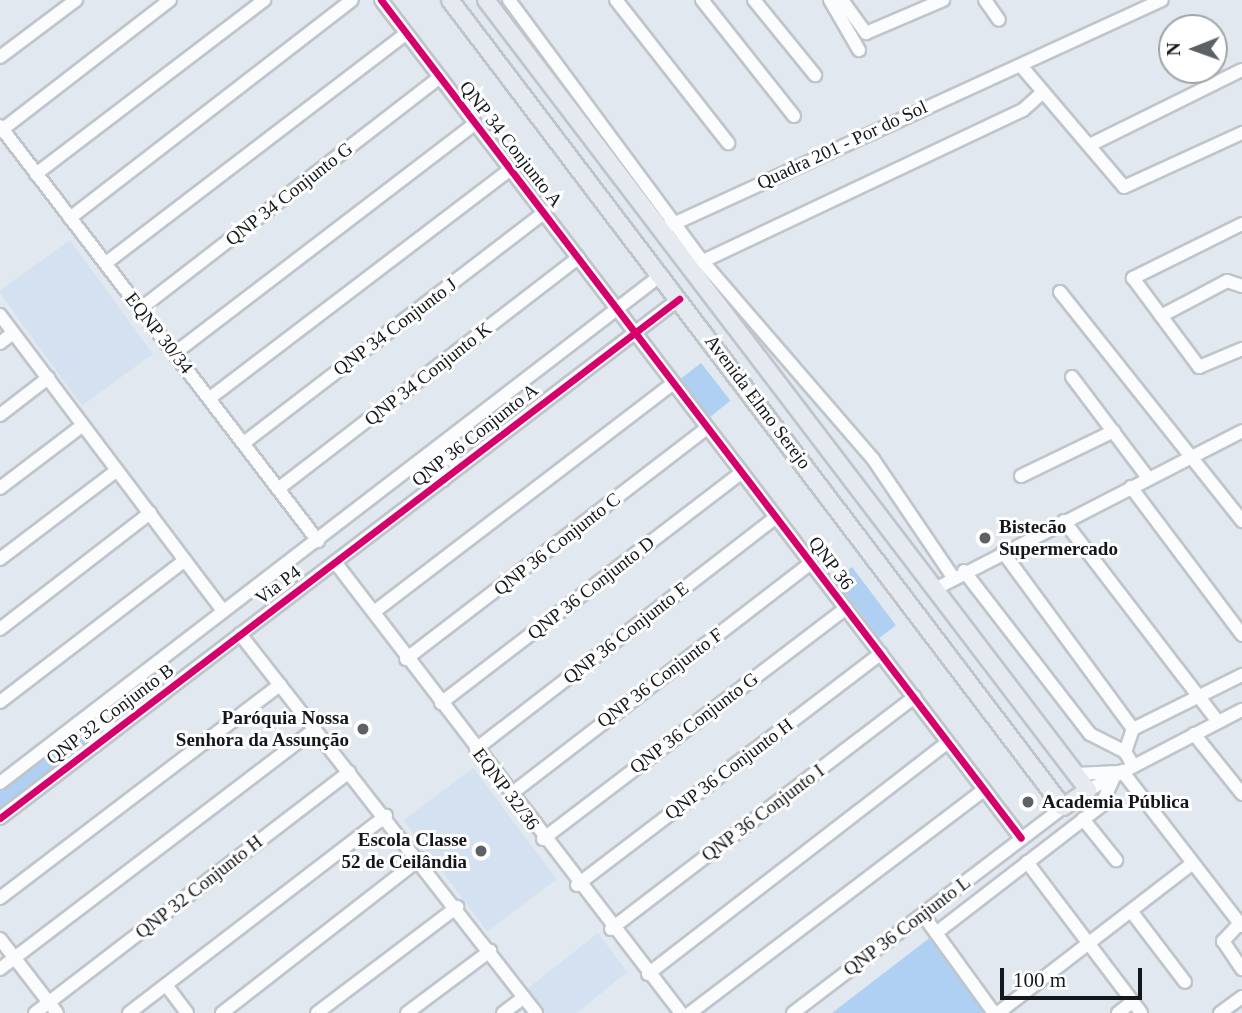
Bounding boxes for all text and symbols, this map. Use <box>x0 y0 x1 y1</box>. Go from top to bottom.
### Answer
north arrow <box>1158 14 1228 84</box>
text: N <box>1163 42 1184 56</box>
street label: QNP 34 Conjunto A <box>454 76 568 212</box>
street label: Quadra 201 - Por do Sol <box>753 96 931 194</box>
street label: QNP 34 Conjunto G <box>221 137 357 251</box>
street label: QNP 34 Conjunto J <box>328 273 462 381</box>
street label: EQNP 30/34 <box>120 288 198 378</box>
street label: QNP 34 Conjunto K <box>360 317 496 431</box>
street label: Avenida Elmo Serejo <box>700 330 816 474</box>
street label: QNP 36 Conjunto A <box>407 378 543 492</box>
street label: QNP 36 Conjunto C <box>489 487 625 601</box>
place label: Bistecão Supermercado <box>999 516 1118 560</box>
marker: Bistecão Supermercado <box>977 530 993 546</box>
street label: QNP 36 Conjunto D <box>523 531 659 645</box>
street label: QNP 36 <box>803 531 859 595</box>
street label: Via P4 <box>251 561 305 609</box>
street label: QNP 36 Conjunto E <box>558 577 694 689</box>
street label: QNP 36 Conjunto F <box>592 623 728 733</box>
street label: QNP 32 Conjunto B <box>41 658 179 770</box>
street label: QNP 36 Conjunto G <box>625 667 763 779</box>
place label: Paróquia Nossa Senhora da Assunção <box>175 707 349 751</box>
street label: QNP 36 Conjunto H <box>660 713 798 825</box>
marker: Paróquia Nossa Senhora da Assunção <box>355 721 371 737</box>
street label: EQNP 32/36 <box>468 743 544 835</box>
street label: QNP 36 Conjunto I <box>697 759 829 867</box>
place label: Academia Pública <box>1042 791 1189 813</box>
marker: Academia Pública <box>1020 794 1036 810</box>
place label: Escola Classe 52 de Ceilândia <box>341 829 467 873</box>
street label: QNP 32 Conjunto H <box>131 830 267 944</box>
marker: Escola Classe 52 de Ceilândia <box>473 843 489 859</box>
street label: QNP 36 Conjunto L <box>839 871 975 981</box>
scale bar <box>1004 954 1146 998</box>
text: 100 m <box>1013 968 1066 992</box>

